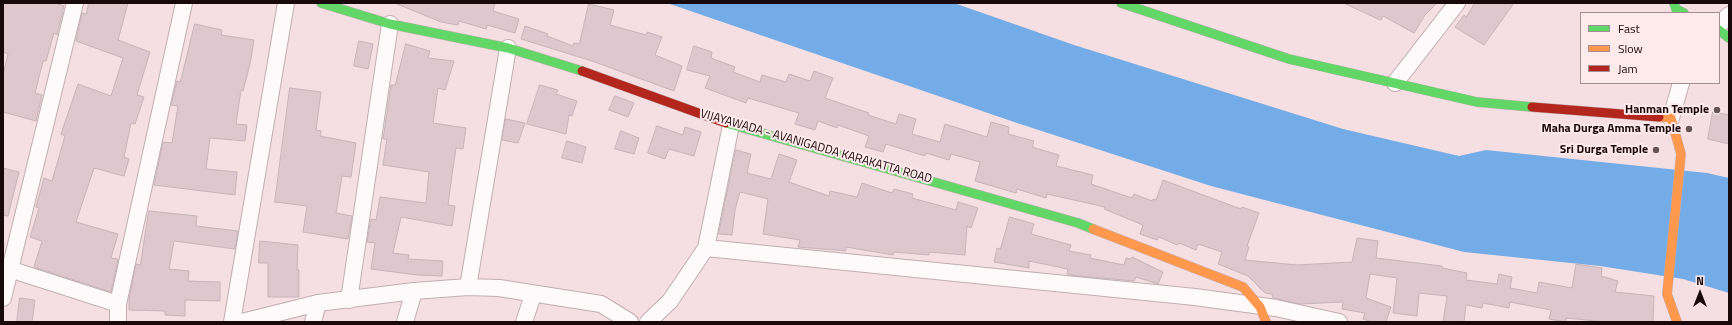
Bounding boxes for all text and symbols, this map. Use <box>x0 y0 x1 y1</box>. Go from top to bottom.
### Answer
legend <box>1580 12 1720 84</box>
text: Fast <box>1618 19 1640 38</box>
text: Slow <box>1618 39 1643 58</box>
text: Jam <box>1618 59 1638 78</box>
place label: Hanman Temple <box>1625 103 1709 117</box>
marker: Hanman Temple <box>1712 105 1722 115</box>
street label: VIJAYAWADA - AVANIGADDA KARAKATTA ROAD <box>698 107 934 187</box>
place label: Maha Durga Amma Temple <box>1542 122 1681 136</box>
marker: Maha Durga Amma Temple <box>1684 124 1694 134</box>
place label: Sri Durga Temple <box>1560 143 1648 157</box>
marker: Sri Durga Temple <box>1651 145 1661 155</box>
north arrow <box>1680 273 1720 313</box>
text: N <box>1696 273 1704 289</box>

